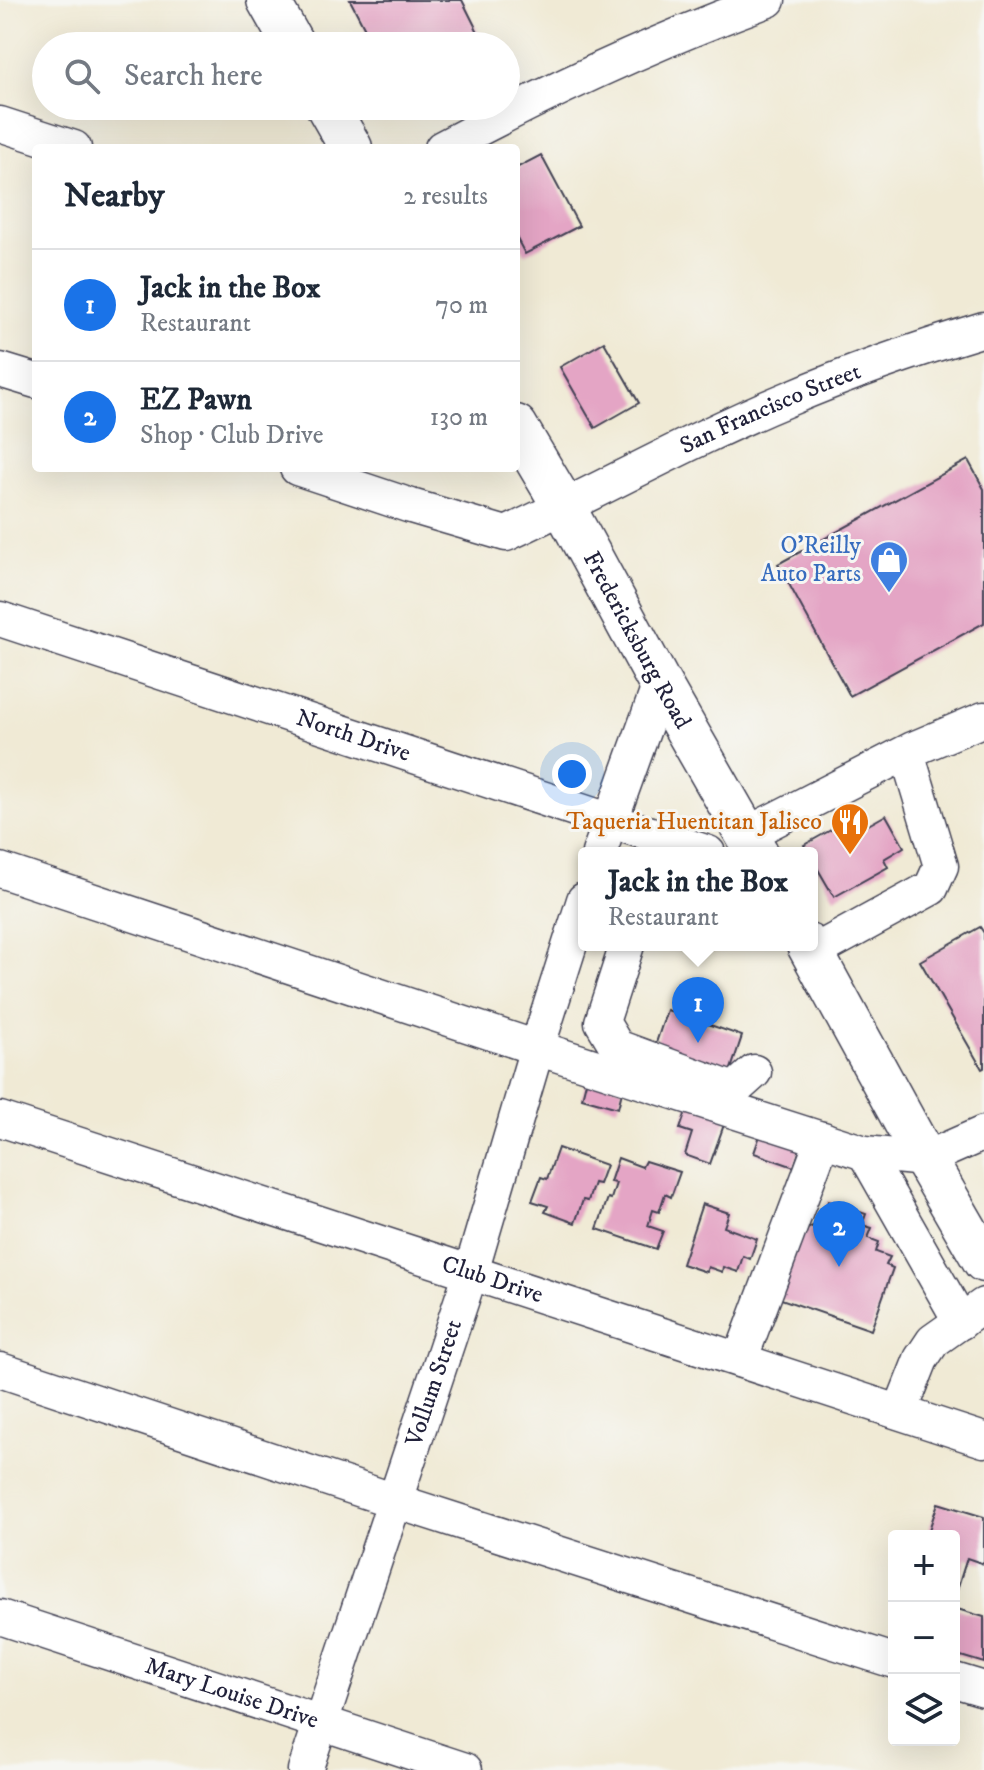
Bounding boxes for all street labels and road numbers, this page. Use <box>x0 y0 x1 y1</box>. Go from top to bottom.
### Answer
street label: San Francisco Street <box>675 356 865 461</box>
street label: Fredericksburg Road <box>576 546 698 734</box>
street label: North Drive <box>292 703 414 769</box>
street label: Club Drive <box>438 1249 547 1310</box>
street label: Vollum Street <box>399 1316 469 1451</box>
street label: Mary Louise Drive <box>141 1651 322 1736</box>

